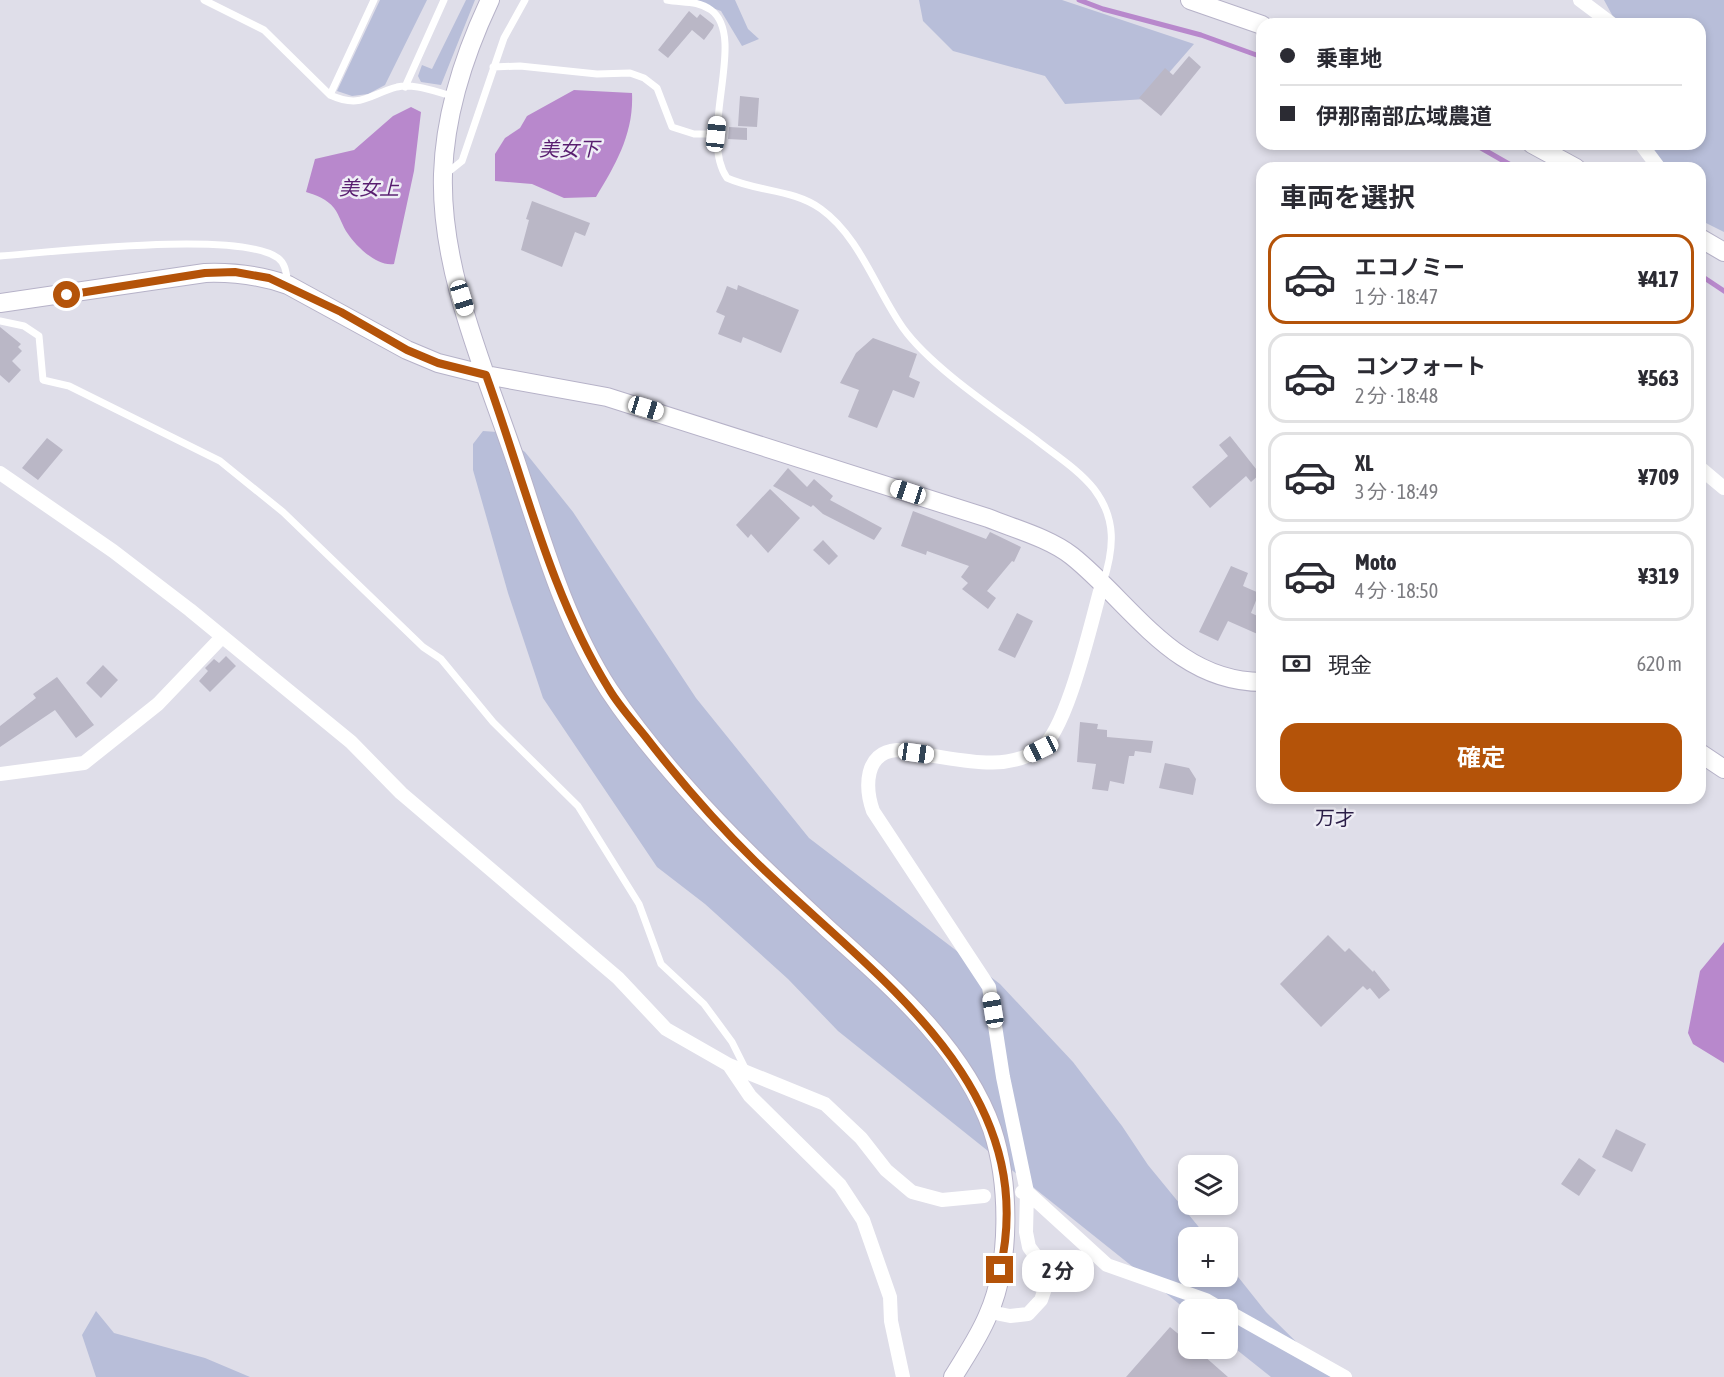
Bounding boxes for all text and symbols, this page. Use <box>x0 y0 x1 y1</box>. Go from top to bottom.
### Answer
text: 乗車地 <box>1316 45 1382 71</box>
text: 伊那南部広域農道 <box>1316 103 1492 129</box>
car <box>705 115 727 153</box>
water label: 美女下 <box>539 137 602 160</box>
water label: 美女上 <box>339 176 400 199</box>
text: 車両を選択 <box>1280 182 1415 213</box>
icon: car <box>1283 252 1337 306</box>
text: エコノミー <box>1355 254 1465 280</box>
text: ¥417 <box>1638 266 1679 292</box>
car <box>448 278 476 318</box>
route start <box>53 281 80 308</box>
text: 1 分 · 18:47 <box>1355 285 1438 308</box>
icon: car <box>1283 351 1337 405</box>
text: コンフォート <box>1355 353 1486 379</box>
text: ¥563 <box>1638 365 1679 391</box>
text: 2 分 · 18:48 <box>1355 384 1438 407</box>
car <box>626 394 666 422</box>
icon: car <box>1283 450 1337 504</box>
text: XL <box>1355 450 1373 476</box>
text: ¥709 <box>1638 464 1679 490</box>
car <box>888 478 928 506</box>
text: 3 分 · 18:49 <box>1355 480 1438 503</box>
icon: car <box>1283 549 1337 603</box>
text: Moto <box>1355 549 1397 575</box>
text: ¥319 <box>1638 563 1679 589</box>
text: 4 分 · 18:50 <box>1355 579 1438 602</box>
icon: cash <box>1280 647 1313 680</box>
text: 現金 <box>1328 652 1372 678</box>
text: 620 m <box>1637 652 1682 675</box>
button: 確定 <box>1280 723 1682 792</box>
car <box>1021 733 1061 765</box>
car <box>897 742 935 764</box>
district label: 万才 <box>1315 806 1355 829</box>
car <box>981 991 1005 1029</box>
map controls <box>1178 1155 1238 1359</box>
button: layers <box>1178 1155 1238 1215</box>
button: + <box>1178 1227 1238 1287</box>
callout: 2 分 <box>1021 1249 1093 1291</box>
route end <box>986 1256 1013 1283</box>
text: 2 分 <box>1042 1259 1074 1282</box>
button: − <box>1178 1299 1238 1359</box>

